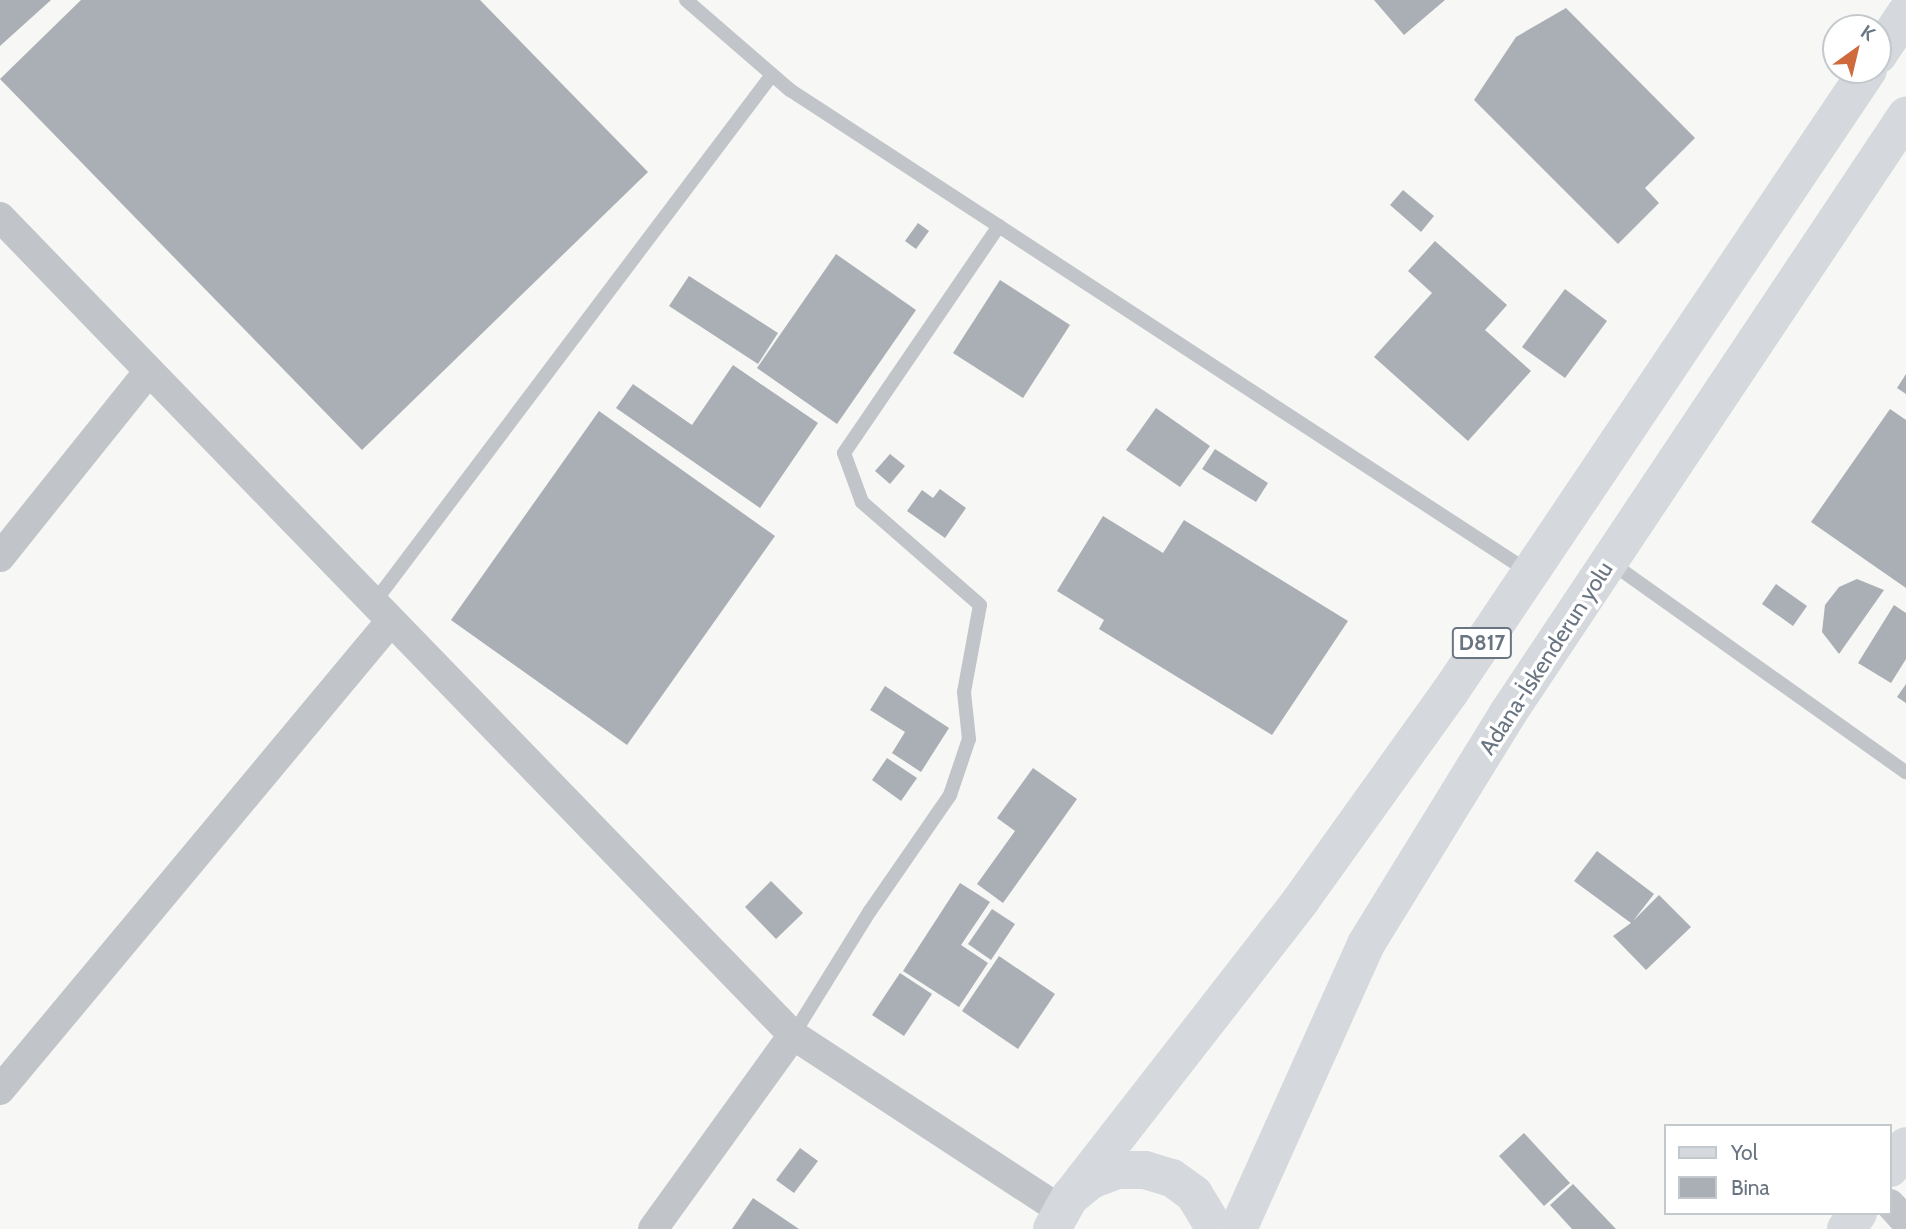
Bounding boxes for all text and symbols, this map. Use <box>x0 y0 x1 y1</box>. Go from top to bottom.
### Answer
north arrow <box>1822 14 1892 84</box>
text: K <box>1857 20 1879 46</box>
street label: Adana-İskenderun yolu <box>1473 556 1619 760</box>
road number: D817 <box>1450 626 1514 660</box>
legend <box>1664 1124 1892 1215</box>
text: Yol <box>1731 1140 1758 1165</box>
text: Bina <box>1731 1175 1770 1200</box>

